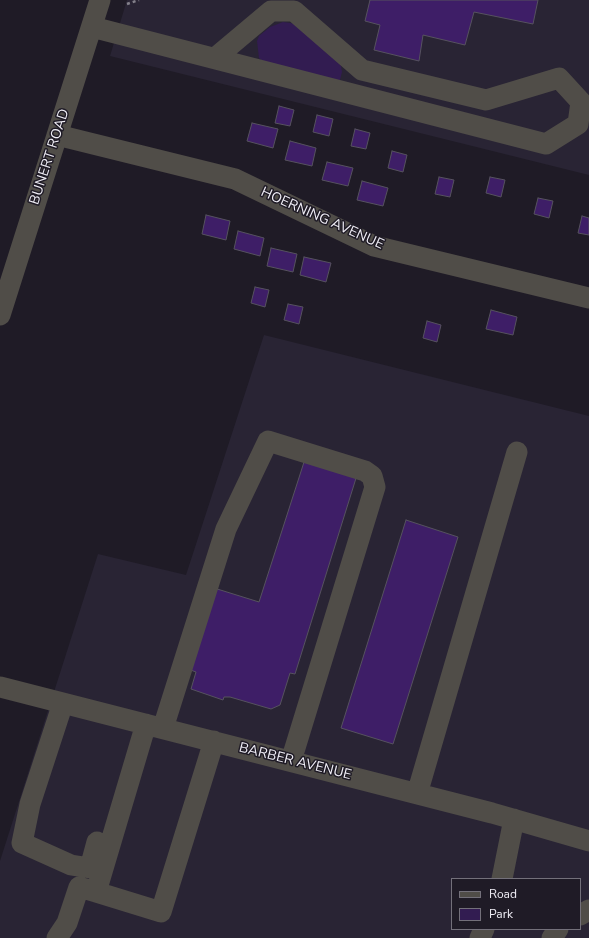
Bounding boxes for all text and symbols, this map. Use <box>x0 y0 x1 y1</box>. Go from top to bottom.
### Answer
street label: BUNERT ROAD <box>27 107 73 207</box>
street label: HOERNING AVENUE <box>258 184 386 254</box>
street label: BARBER AVENUE <box>237 740 353 784</box>
legend <box>451 878 581 930</box>
text: Road <box>489 886 517 902</box>
text: Park <box>489 906 513 922</box>

